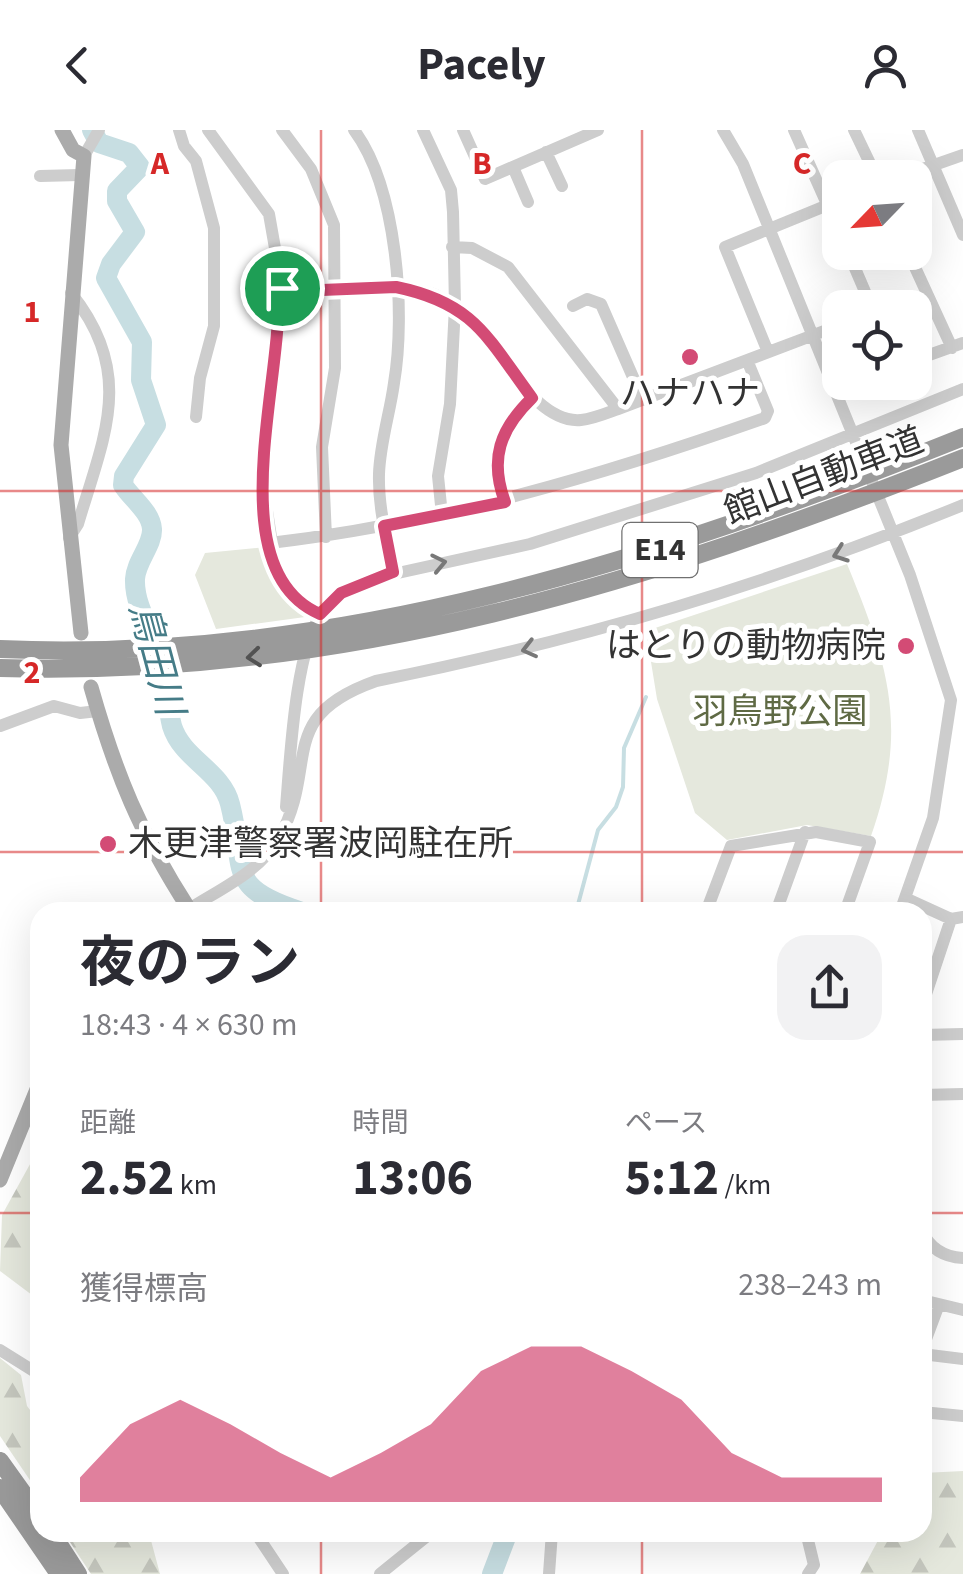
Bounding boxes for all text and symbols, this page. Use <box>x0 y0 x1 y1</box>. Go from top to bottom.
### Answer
text: Pacely <box>417 33 546 97</box>
icon: back <box>50 38 105 93</box>
icon: person <box>858 38 913 93</box>
text: A <box>150 141 170 187</box>
text: B <box>472 141 492 187</box>
text: C <box>793 141 811 187</box>
north arrow <box>822 160 932 270</box>
map controls <box>822 160 932 400</box>
pin <box>240 246 325 331</box>
icon: arrive <box>255 261 310 316</box>
text: 1 <box>24 289 40 335</box>
button: locate <box>822 290 932 400</box>
marker: ハナハナ <box>679 346 701 368</box>
place label: ハナハナ <box>620 369 760 419</box>
street label: 館山自動車道 <box>717 415 931 537</box>
road number: E14 <box>622 523 698 577</box>
one-way arrow <box>832 542 849 563</box>
one-way arrow <box>430 553 447 574</box>
water label: 鳥田川 <box>115 597 198 725</box>
place label: はとりの動物病院 <box>606 621 886 671</box>
marker: はとりの動物病院 <box>895 635 917 657</box>
one-way arrow <box>521 637 538 658</box>
one-way arrow <box>246 645 262 667</box>
text: 2 <box>24 650 40 696</box>
park label: 羽鳥野公園 <box>692 687 868 737</box>
place label: 木更津警察署波岡駐在所 <box>128 819 513 869</box>
marker: 木更津警察署波岡駐在所 <box>97 833 119 855</box>
text: 夜のラン <box>80 925 300 1003</box>
button: share <box>777 935 882 1040</box>
text: 18:43 · 4 × 630 m <box>80 1002 298 1048</box>
text: 距離 <box>80 1103 136 1143</box>
text: 時間 <box>352 1103 408 1143</box>
text: ペース <box>625 1103 707 1143</box>
text: 2.52 <box>80 1143 174 1214</box>
text: 13:06 <box>352 1143 473 1214</box>
text: 5:12 <box>625 1143 719 1214</box>
text: km <box>174 1165 217 1205</box>
text: /km <box>719 1165 771 1205</box>
text: 238–243 m <box>738 1262 882 1308</box>
text: 獲得標高 <box>80 1266 208 1312</box>

